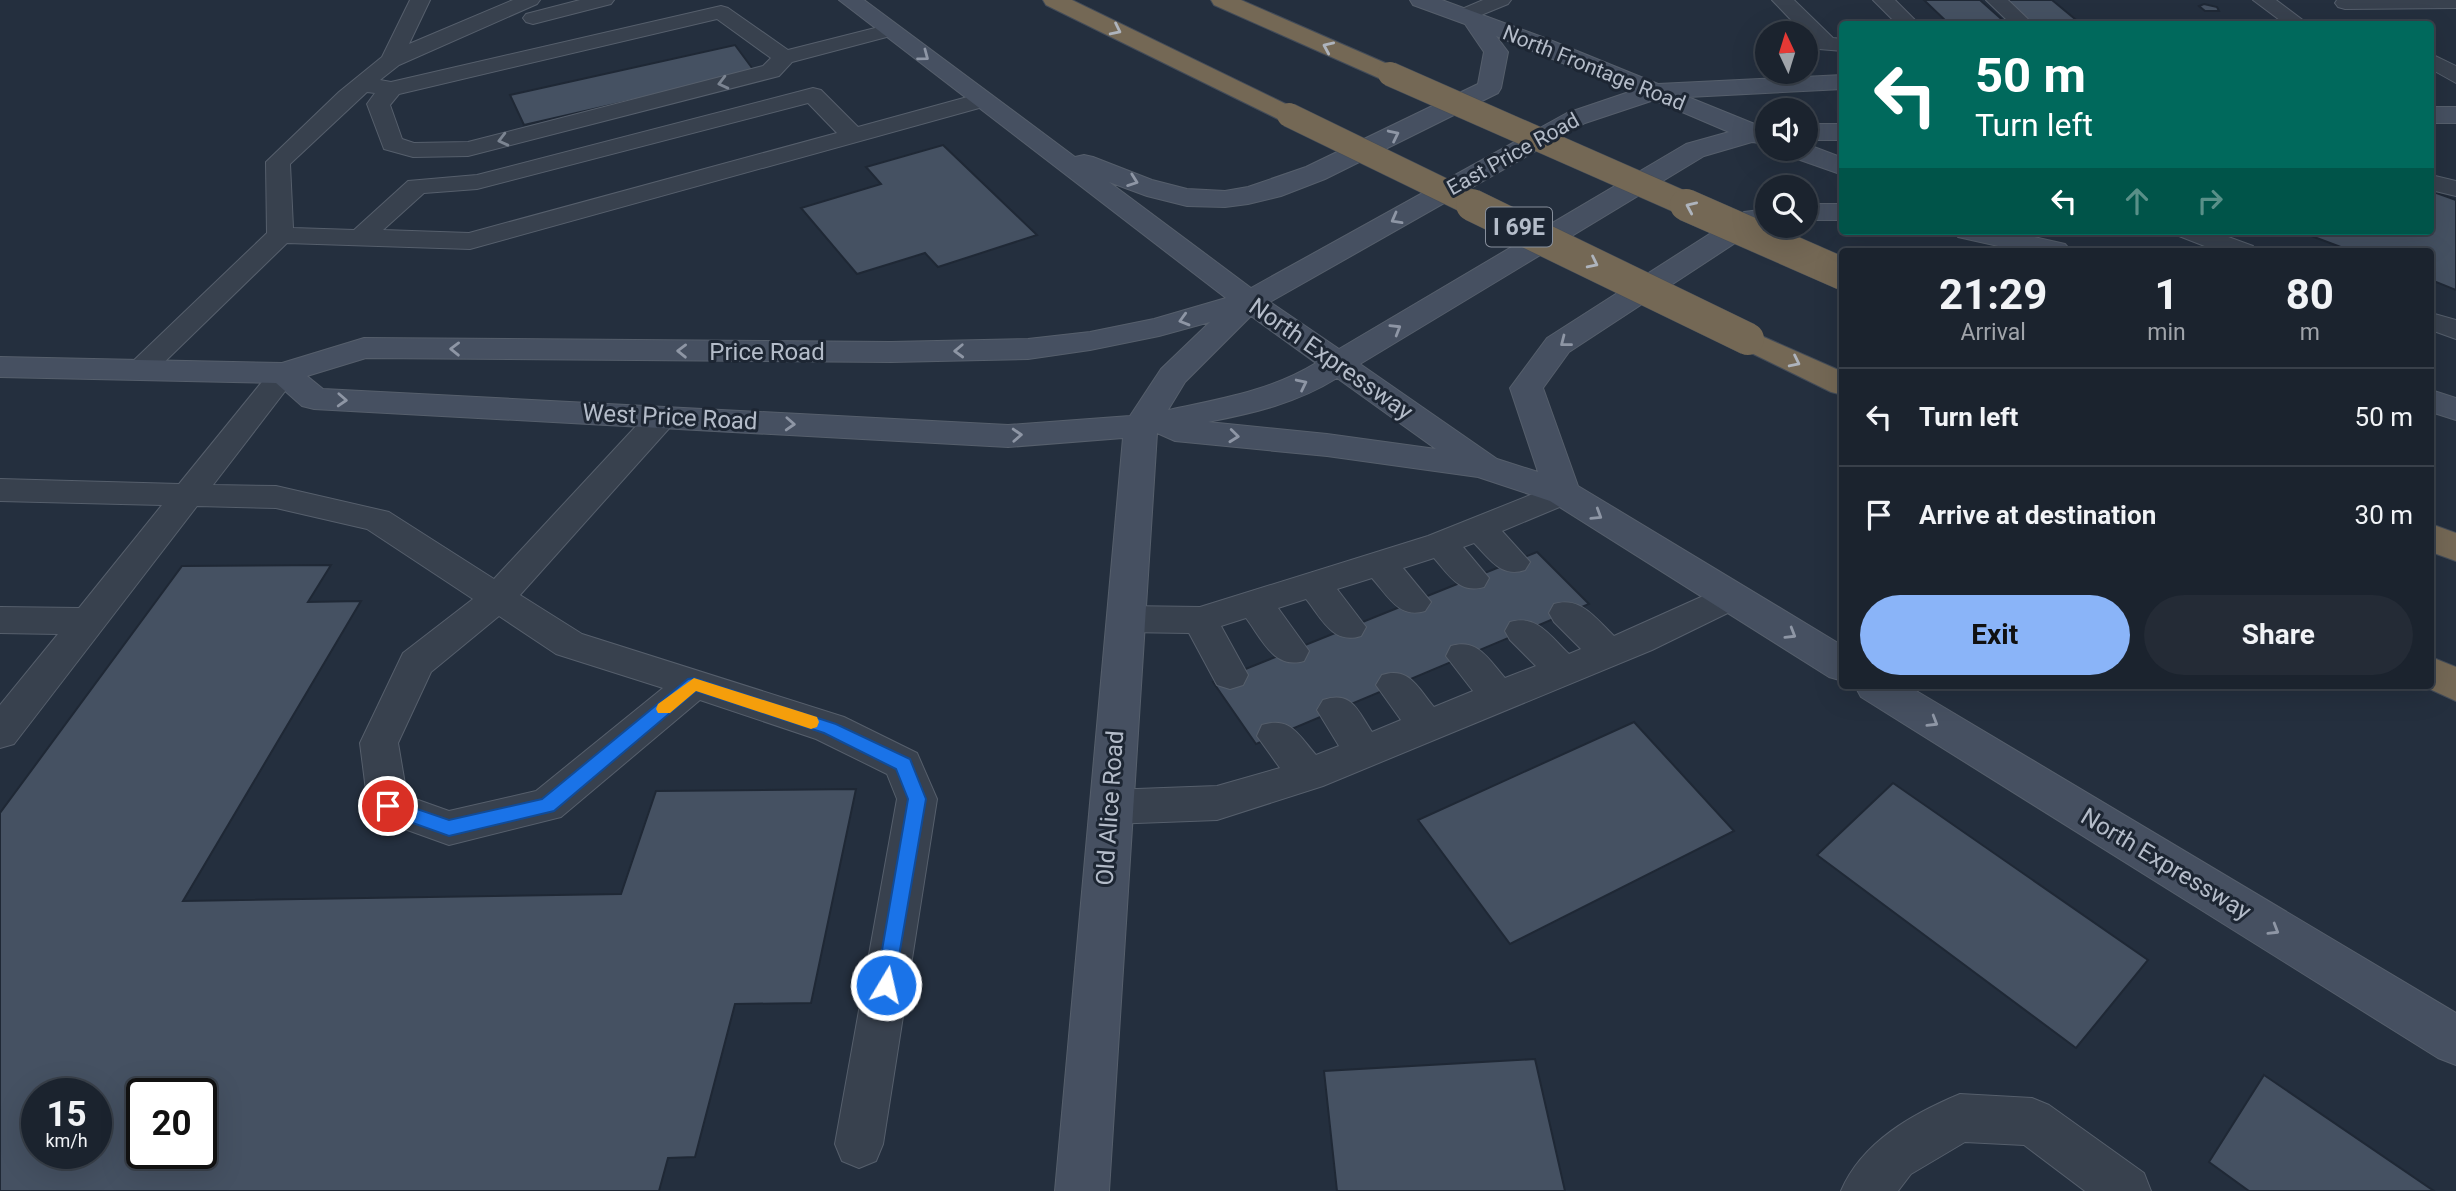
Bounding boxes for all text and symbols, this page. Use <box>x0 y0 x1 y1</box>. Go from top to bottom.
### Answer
street label: North Frontage Road <box>1499 20 1689 116</box>
north arrow <box>1755 21 1818 84</box>
map controls <box>1755 21 1818 238</box>
one-way arrow <box>1109 22 1121 36</box>
one-way arrow <box>1322 41 1335 55</box>
one-way arrow <box>916 47 929 60</box>
text: 50 m <box>1975 47 2086 104</box>
icon: left <box>1860 49 1951 140</box>
one-way arrow <box>717 75 729 89</box>
button: sound <box>1755 98 1818 161</box>
text: Turn left <box>1975 106 2093 144</box>
street label: East Price Road <box>1443 108 1583 200</box>
one-way arrow <box>1387 129 1399 143</box>
one-way arrow <box>497 132 509 146</box>
one-way arrow <box>1127 173 1139 187</box>
button: search <box>1755 175 1818 238</box>
icon: left <box>2045 182 2083 220</box>
icon: ahead <box>2118 182 2156 220</box>
icon: right <box>2191 182 2229 220</box>
one-way arrow <box>1685 201 1698 215</box>
road number: I 69E <box>1486 208 1552 246</box>
one-way arrow <box>1391 211 1403 224</box>
one-way arrow <box>1586 255 1598 269</box>
text: 21:29 <box>1939 270 2047 319</box>
text: 1 <box>2154 270 2179 319</box>
text: 80 <box>2286 270 2334 319</box>
street label: North Expressway <box>1244 292 1419 426</box>
one-way arrow <box>1178 312 1190 327</box>
text: Arrival <box>1961 319 2026 346</box>
text: min <box>2147 319 2186 346</box>
text: m <box>2300 319 2320 346</box>
one-way arrow <box>1389 324 1402 337</box>
one-way arrow <box>1560 333 1572 346</box>
street label: Price Road <box>709 338 825 366</box>
one-way arrow <box>449 341 460 356</box>
one-way arrow <box>677 343 687 359</box>
one-way arrow <box>953 344 964 359</box>
one-way arrow <box>1788 354 1800 368</box>
one-way arrow <box>1295 379 1307 393</box>
one-way arrow <box>337 393 348 408</box>
street label: West Price Road <box>582 398 758 436</box>
icon: left <box>1860 398 1898 436</box>
text: Turn left <box>1919 402 2018 432</box>
text: 50 m <box>2355 402 2413 432</box>
one-way arrow <box>784 416 795 431</box>
one-way arrow <box>1012 427 1023 442</box>
one-way arrow <box>1228 428 1239 443</box>
icon: arrive <box>1860 496 1898 534</box>
text: Arrive at destination <box>1919 500 2156 530</box>
text: 30 m <box>2355 500 2413 530</box>
one-way arrow <box>1590 506 1603 519</box>
button: Exit <box>1860 595 2130 675</box>
button: Share <box>2144 595 2413 675</box>
one-way arrow <box>1783 626 1796 639</box>
one-way arrow <box>1926 713 1939 726</box>
street label: Old Alice Road <box>1091 729 1129 887</box>
pin <box>358 776 418 836</box>
icon: arrive <box>369 787 407 825</box>
street label: North Expressway <box>2076 802 2257 926</box>
one-way arrow <box>2266 921 2279 934</box>
position arrow <box>849 948 923 1022</box>
speed limit sign: 20 <box>126 1078 217 1169</box>
text: 15 <box>46 1094 87 1135</box>
text: km/h <box>45 1130 88 1151</box>

